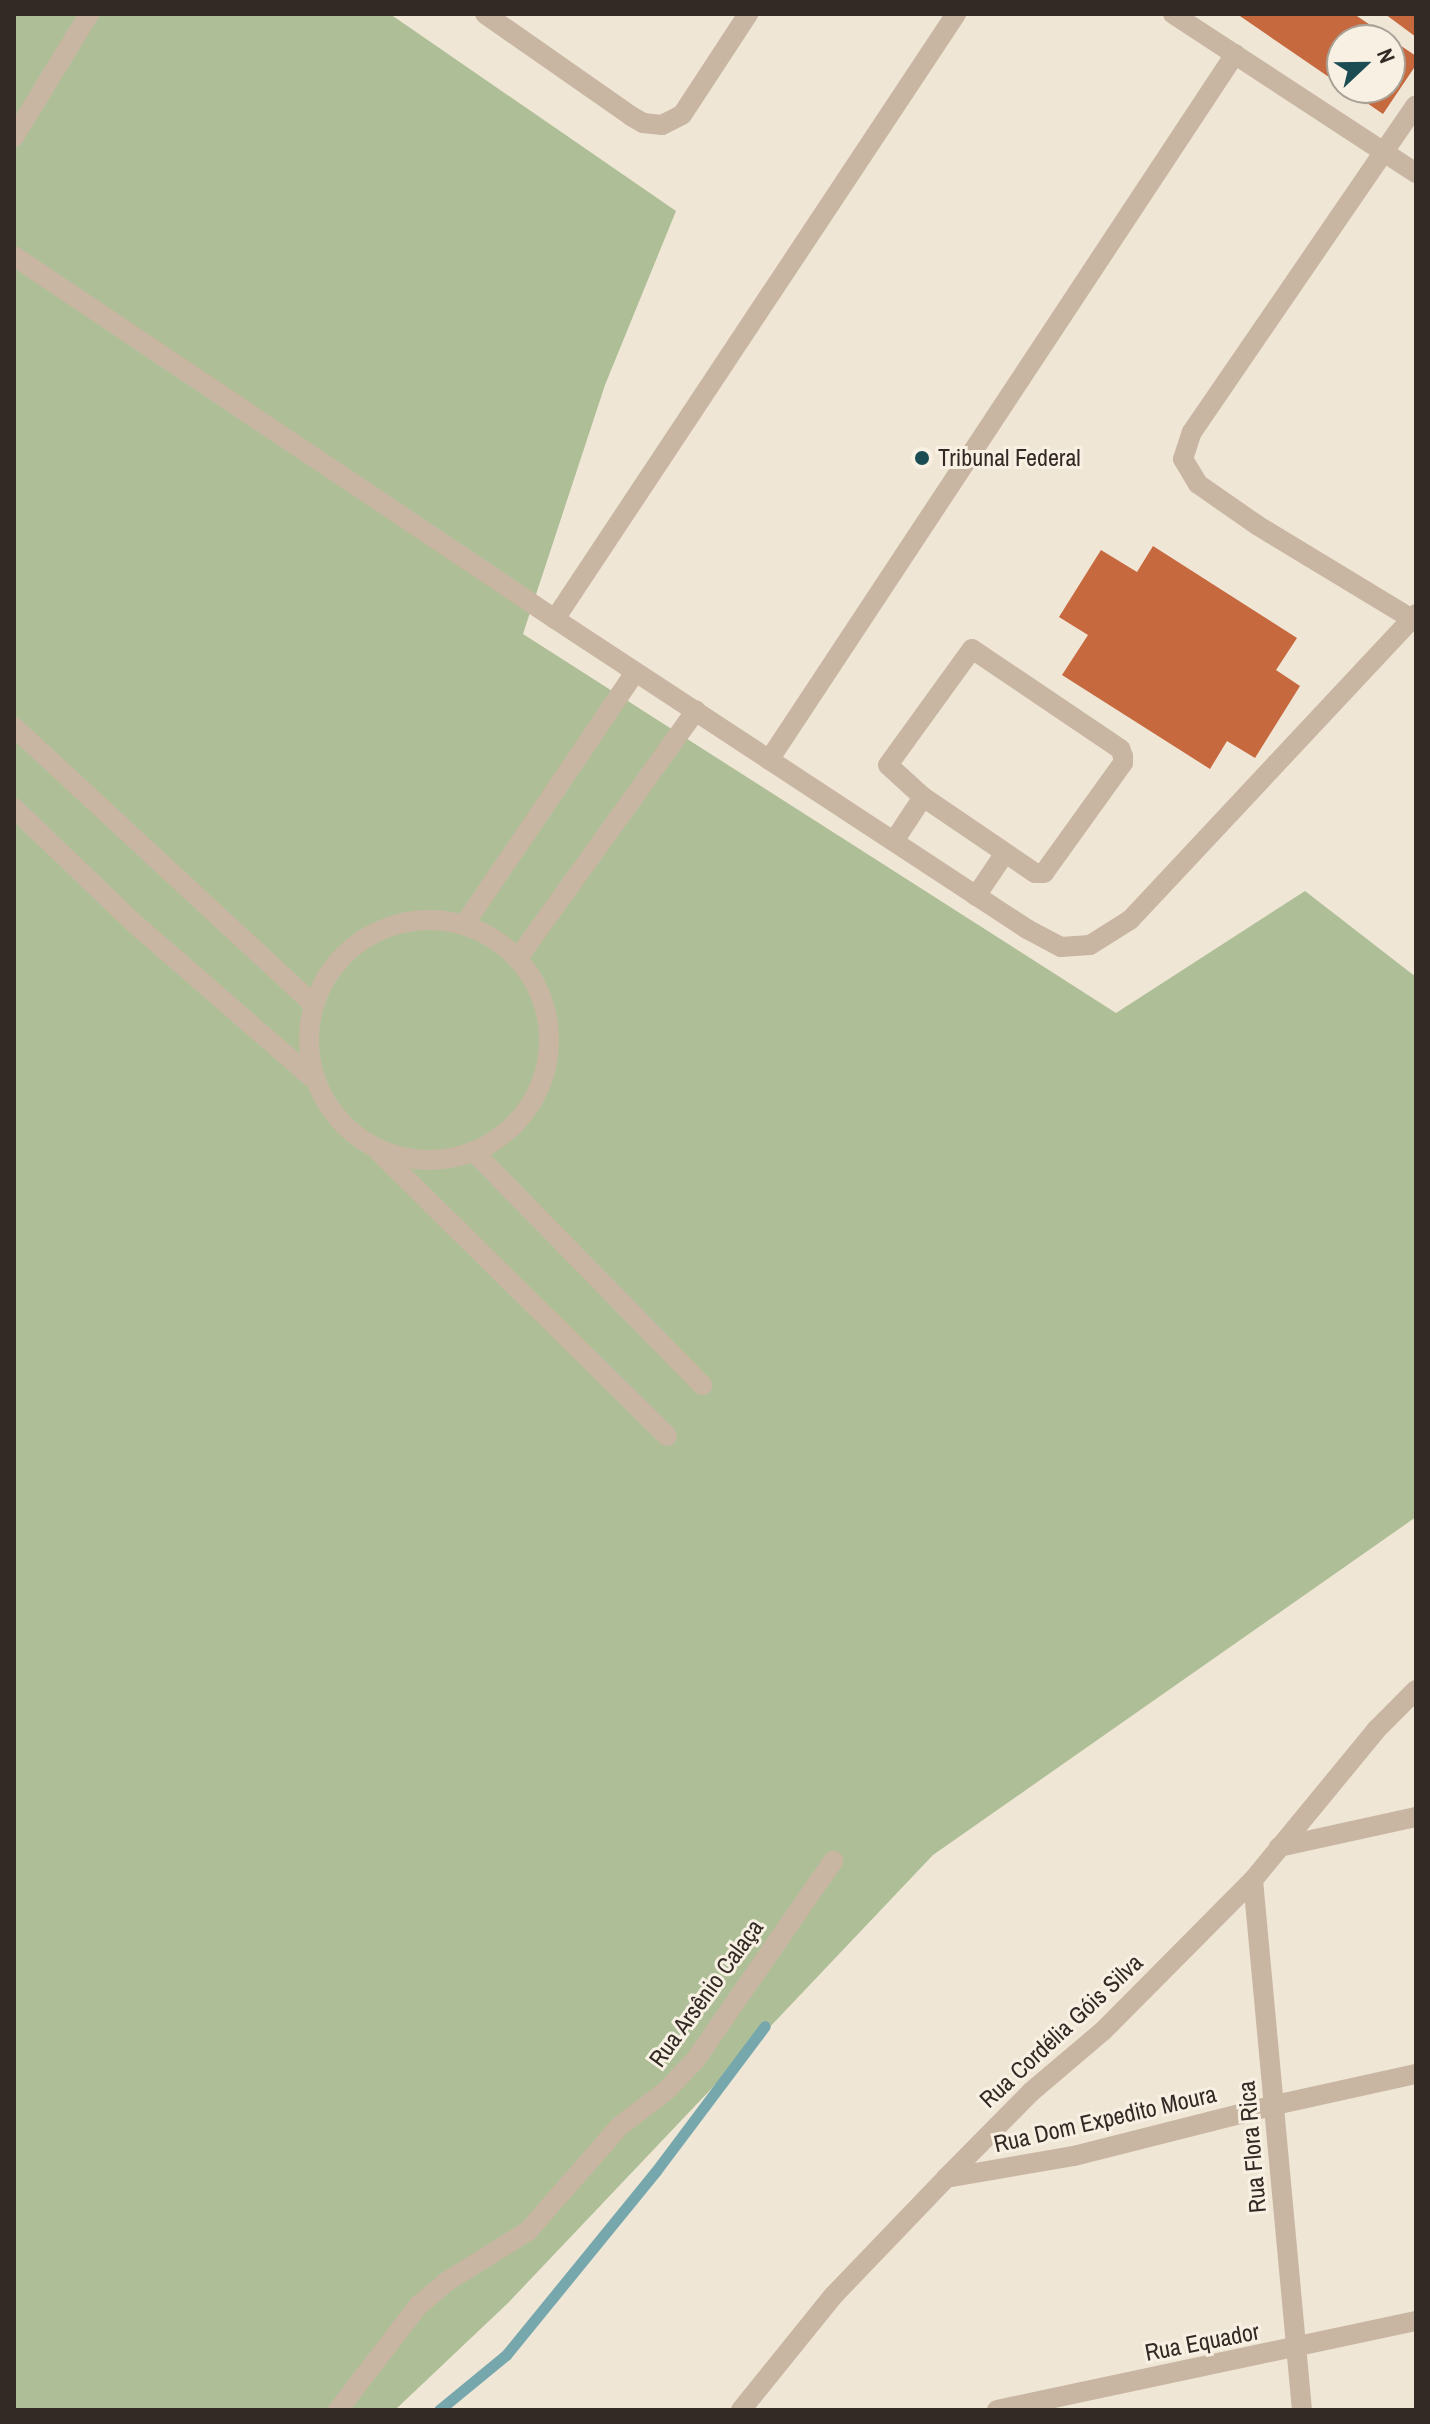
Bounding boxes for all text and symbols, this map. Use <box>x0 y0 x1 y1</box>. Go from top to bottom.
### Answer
north arrow <box>1326 24 1406 104</box>
text: N <box>1370 44 1403 67</box>
place label: Tribunal Federal <box>938 444 1081 472</box>
marker: Tribunal Federal <box>913 449 931 467</box>
street label: Rua Arsênio Calaça <box>643 1913 769 2073</box>
street label: Rua Cordélia Góis Silva <box>974 1948 1148 2114</box>
street label: Rua Dom Expedito Moura <box>991 2079 1219 2159</box>
street label: Rua Flora Rica <box>1232 2080 1272 2214</box>
street label: Rua Equador <box>1142 2317 1262 2367</box>

